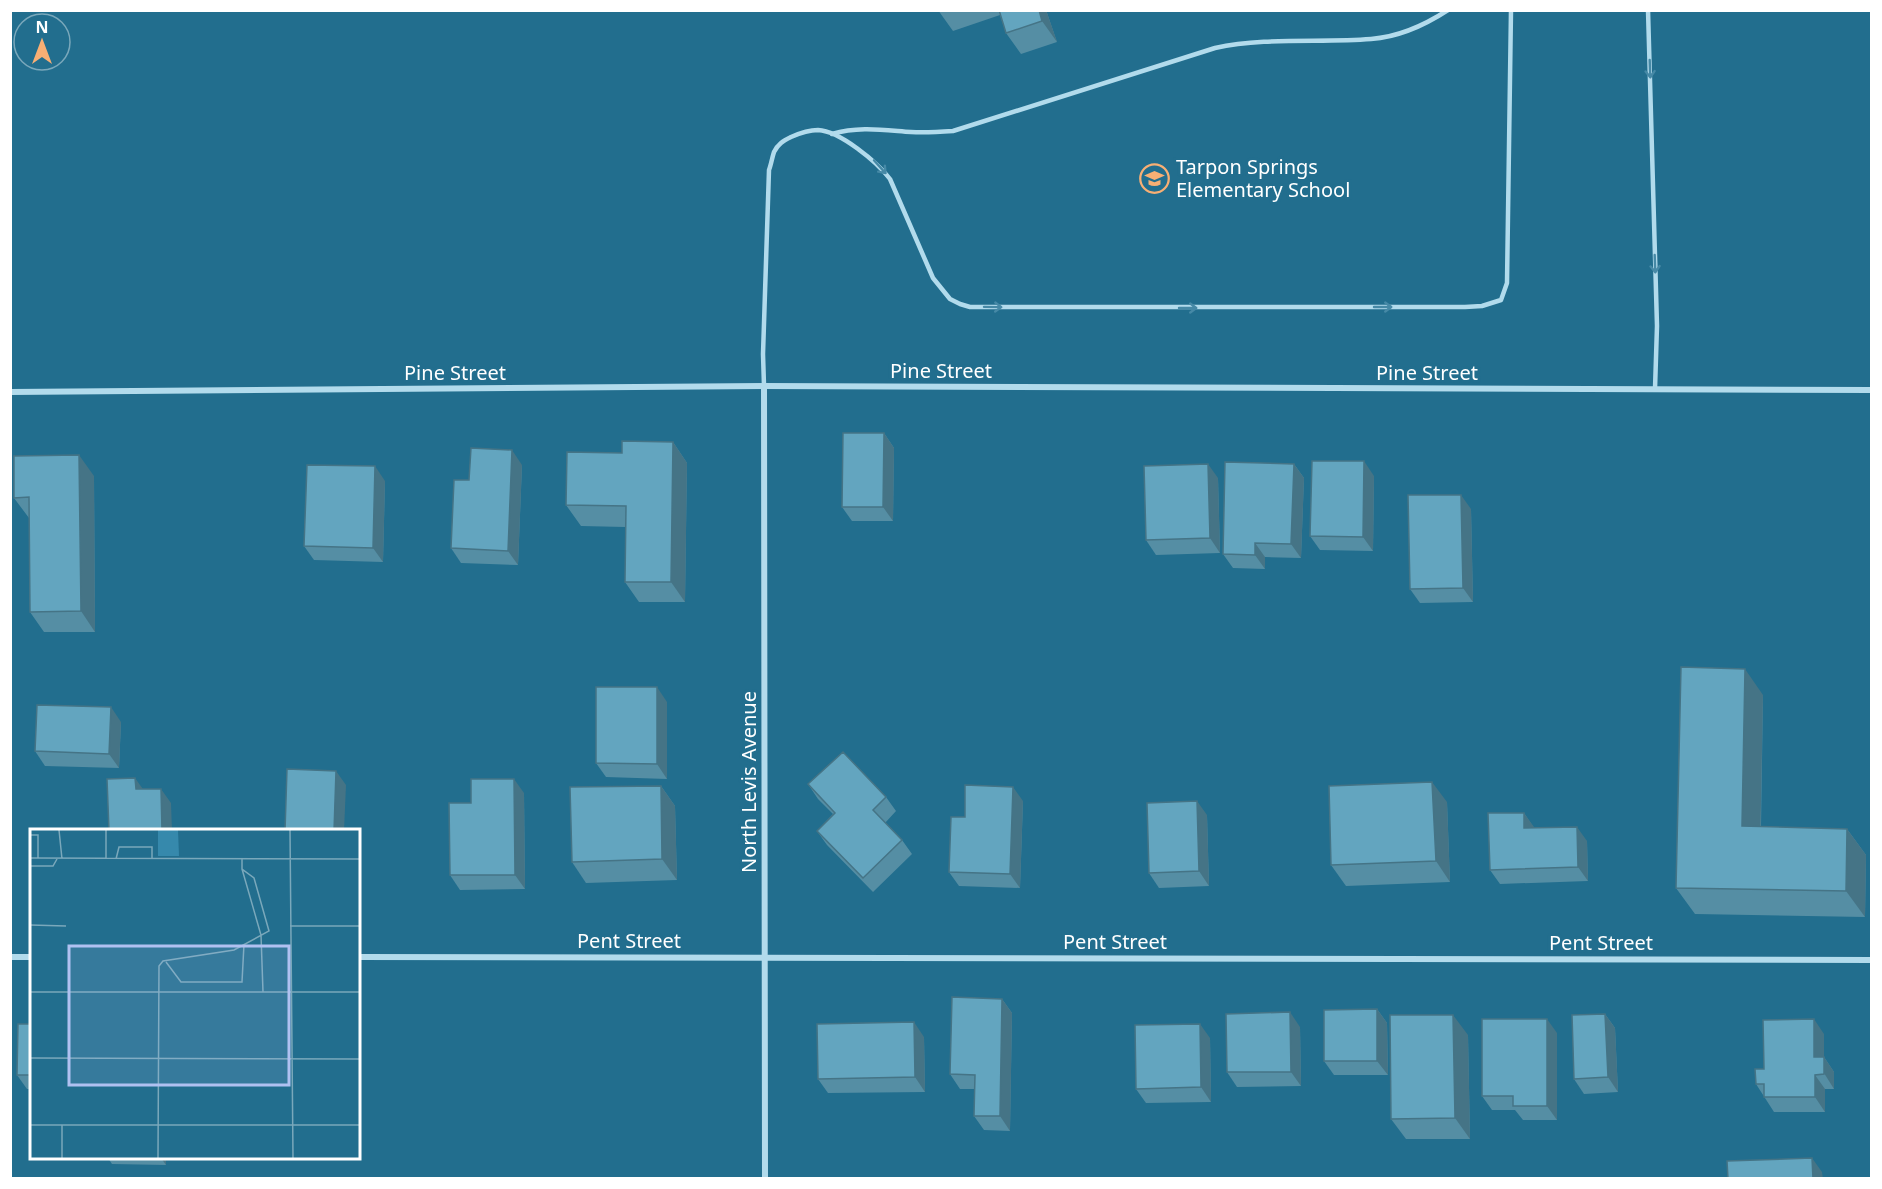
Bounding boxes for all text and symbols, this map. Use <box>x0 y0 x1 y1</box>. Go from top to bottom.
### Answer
north arrow <box>12 12 72 72</box>
text: N <box>35 16 49 38</box>
one-way arrow <box>1644 58 1656 78</box>
place label: Tarpon Springs Elementary School <box>1176 153 1350 203</box>
one-way arrow <box>873 159 887 174</box>
school or university icon: Tarpon Springs Elementary School <box>1139 162 1171 194</box>
one-way arrow <box>1650 253 1661 273</box>
one-way arrow <box>982 301 1002 313</box>
one-way arrow <box>1372 301 1392 313</box>
one-way arrow <box>1177 302 1197 314</box>
street label: Pine Street <box>890 357 992 384</box>
street label: Pine Street <box>404 359 506 386</box>
street label: Pine Street <box>1376 359 1478 386</box>
street label: North Levis Avenue <box>735 691 762 873</box>
inset map <box>30 829 360 1159</box>
street label: Pent Street <box>577 927 681 954</box>
street label: Pent Street <box>1063 928 1167 955</box>
street label: Pent Street <box>1549 929 1653 956</box>

